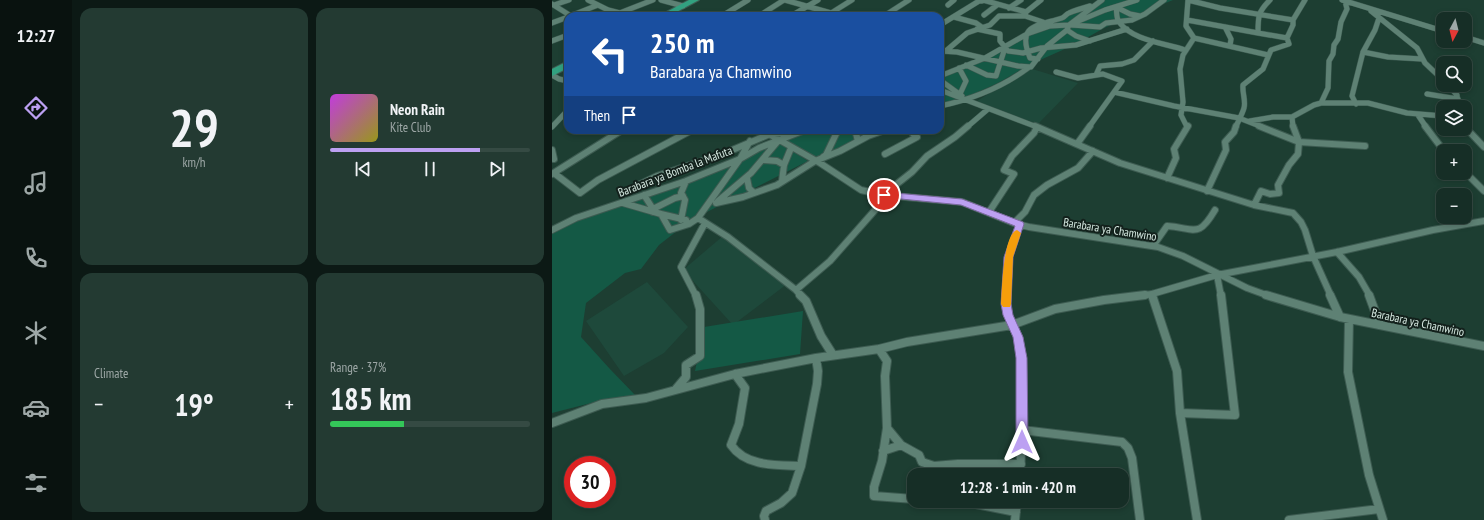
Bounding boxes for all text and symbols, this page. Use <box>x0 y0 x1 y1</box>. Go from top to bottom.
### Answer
north arrow <box>1436 12 1472 48</box>
map controls <box>1436 12 1472 224</box>
text: 12:27 <box>17 24 55 47</box>
text: 250 m <box>650 24 714 61</box>
icon: left <box>584 28 636 80</box>
button: search <box>1436 56 1472 92</box>
text: Barabara ya Chamwino <box>650 60 792 83</box>
icon: directions <box>22 94 50 122</box>
text: 29 <box>169 94 219 161</box>
text: Neon Rain <box>390 100 445 119</box>
button: layers <box>1436 100 1472 136</box>
icon: arrive <box>618 104 640 126</box>
text: Then <box>584 106 610 125</box>
text: Kite Club <box>390 119 431 136</box>
street label: Barabara ya Bomba la Mafuta <box>616 142 734 200</box>
button: + <box>1436 144 1472 180</box>
text: km/h <box>182 154 206 171</box>
icon: previous <box>352 158 374 180</box>
icon: pause <box>419 158 441 180</box>
icon: next <box>486 158 508 180</box>
icon: music <box>22 169 50 197</box>
pin <box>867 178 901 212</box>
icon: arrive <box>873 184 895 206</box>
button: − <box>1436 188 1472 224</box>
street label: Barabara ya Chamwino <box>1062 214 1158 244</box>
icon: phone <box>22 244 50 272</box>
street label: Barabara ya Chamwino <box>1370 305 1466 339</box>
icon: climate <box>22 319 50 347</box>
text: Range · 37% <box>330 359 386 376</box>
text: Climate <box>94 365 128 382</box>
text: 185 km <box>330 379 411 418</box>
text: 19° <box>174 385 214 424</box>
text: − <box>94 390 103 418</box>
text: + <box>285 390 294 418</box>
icon: car <box>22 394 50 422</box>
position arrow <box>1001 421 1043 463</box>
speed limit sign: 30 <box>564 456 616 508</box>
icon: filters <box>22 469 50 497</box>
text: 12:28 · 1 min · 420 m <box>960 478 1076 497</box>

